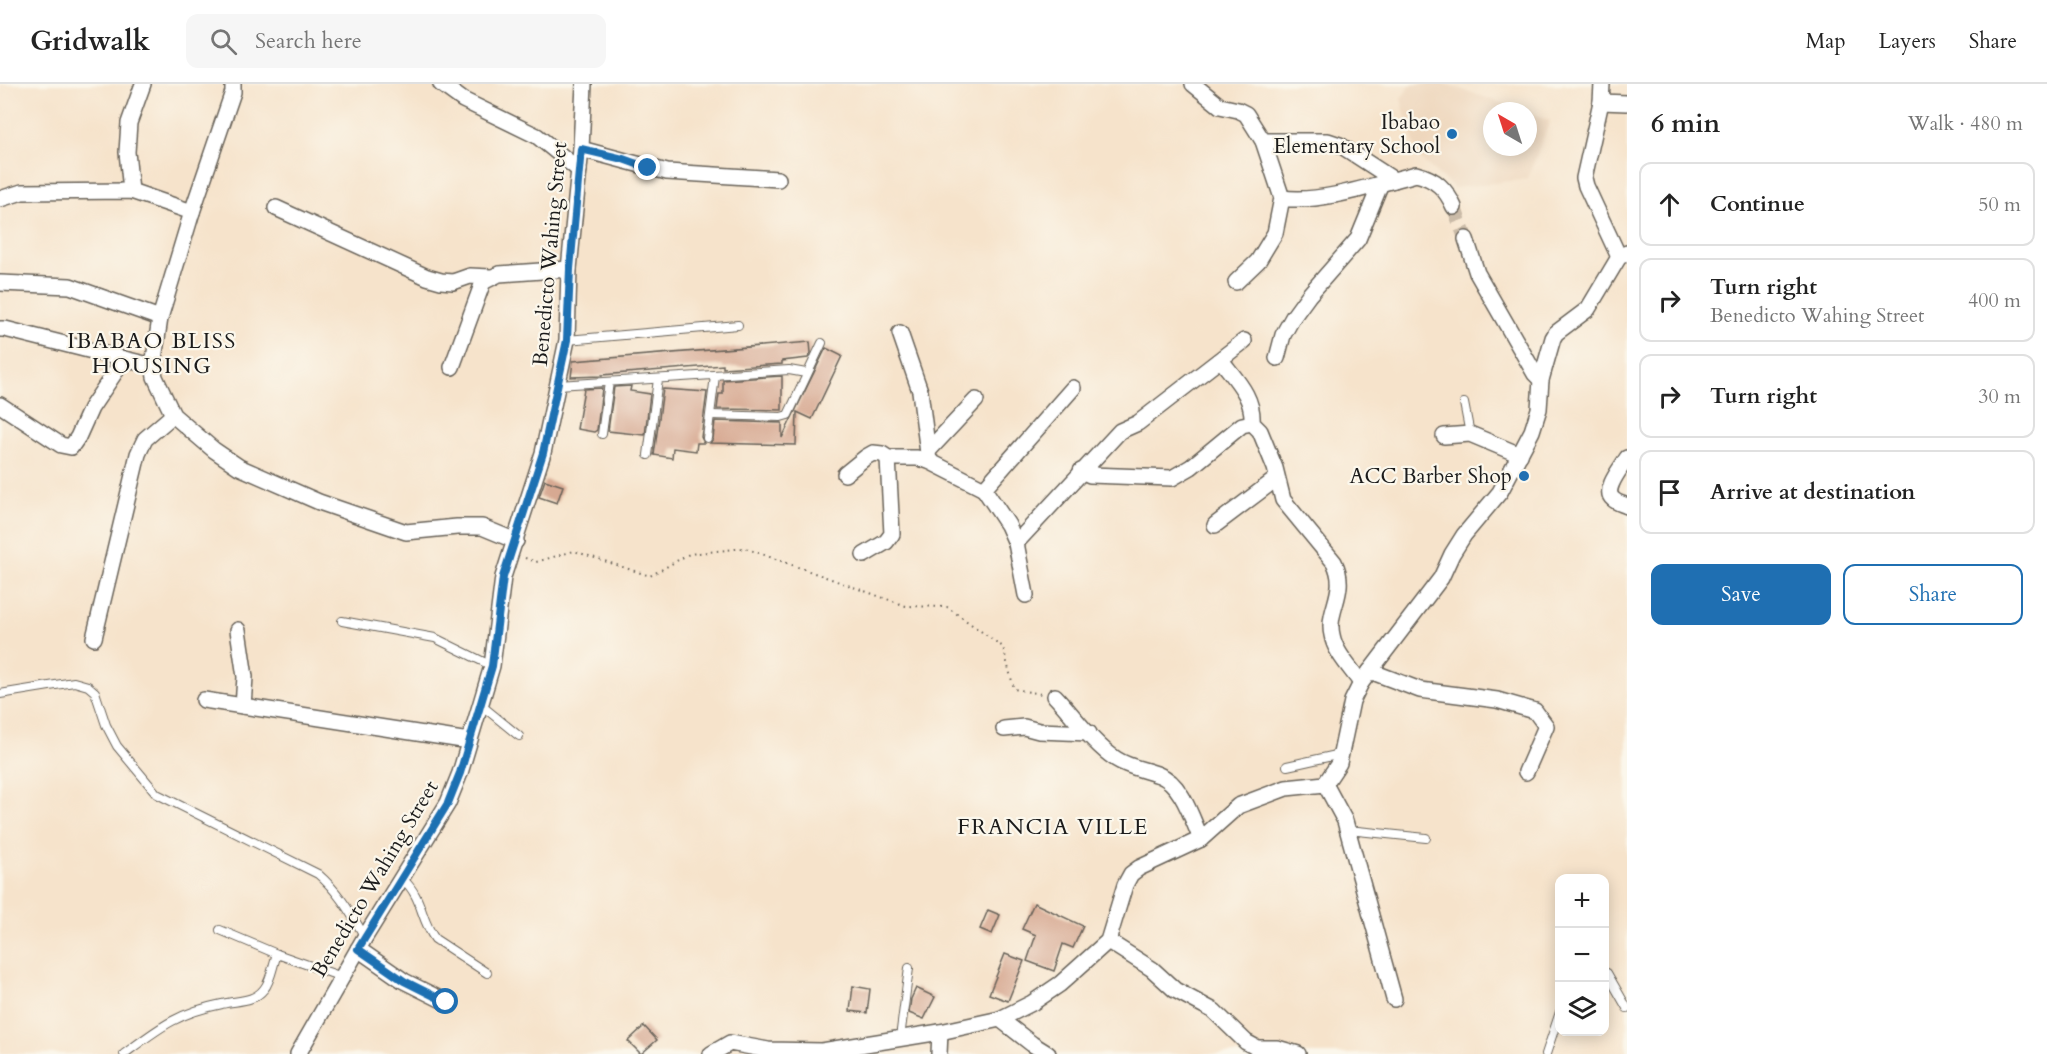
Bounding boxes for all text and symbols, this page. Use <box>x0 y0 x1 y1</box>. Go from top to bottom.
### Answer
search box <box>186 14 606 68</box>
text: Gridwalk <box>30 22 150 60</box>
icon: search <box>207 25 240 58</box>
text: Search here <box>255 26 362 56</box>
text: Map <box>1806 27 1846 56</box>
text: Layers <box>1879 27 1936 56</box>
text: Share <box>1969 27 2017 56</box>
north arrow <box>1483 102 1537 156</box>
text: 6 min <box>1651 106 1720 141</box>
place label: Ibabao Elementary School <box>1273 108 1440 161</box>
text: Walk · 480 m <box>1908 110 2023 137</box>
marker: Ibabao Elementary School <box>1445 127 1459 141</box>
street label: Benedicto Wahing Street <box>526 140 574 367</box>
route end <box>634 154 660 180</box>
icon: ahead <box>1653 188 1686 221</box>
text: Continue <box>1710 189 1805 219</box>
text: 50 m <box>1978 191 2021 218</box>
text: Turn right <box>1710 272 1817 302</box>
icon: right <box>1653 284 1686 317</box>
text: 400 m <box>1968 287 2021 314</box>
text: Benedicto Wahing Street <box>1710 302 1924 329</box>
district label: IBABAO BLISS HOUSING <box>67 326 237 381</box>
icon: right <box>1653 380 1686 413</box>
text: Turn right <box>1710 381 1817 411</box>
text: 30 m <box>1978 383 2021 410</box>
place label: ACC Barber Shop <box>1350 462 1512 491</box>
marker: ACC Barber Shop <box>1517 469 1531 483</box>
icon: arrive <box>1653 476 1686 509</box>
text: Arrive at destination <box>1710 477 1915 507</box>
button: Save <box>1651 564 1831 625</box>
button: Share <box>1843 564 2023 625</box>
street label: Benedicto Wahing Street <box>305 775 446 983</box>
district label: FRANCIA VILLE <box>957 812 1149 842</box>
map controls <box>1555 874 1609 1036</box>
button: + <box>1555 874 1609 928</box>
button: − <box>1555 928 1609 982</box>
button: layers <box>1555 982 1609 1036</box>
route start <box>432 988 458 1014</box>

